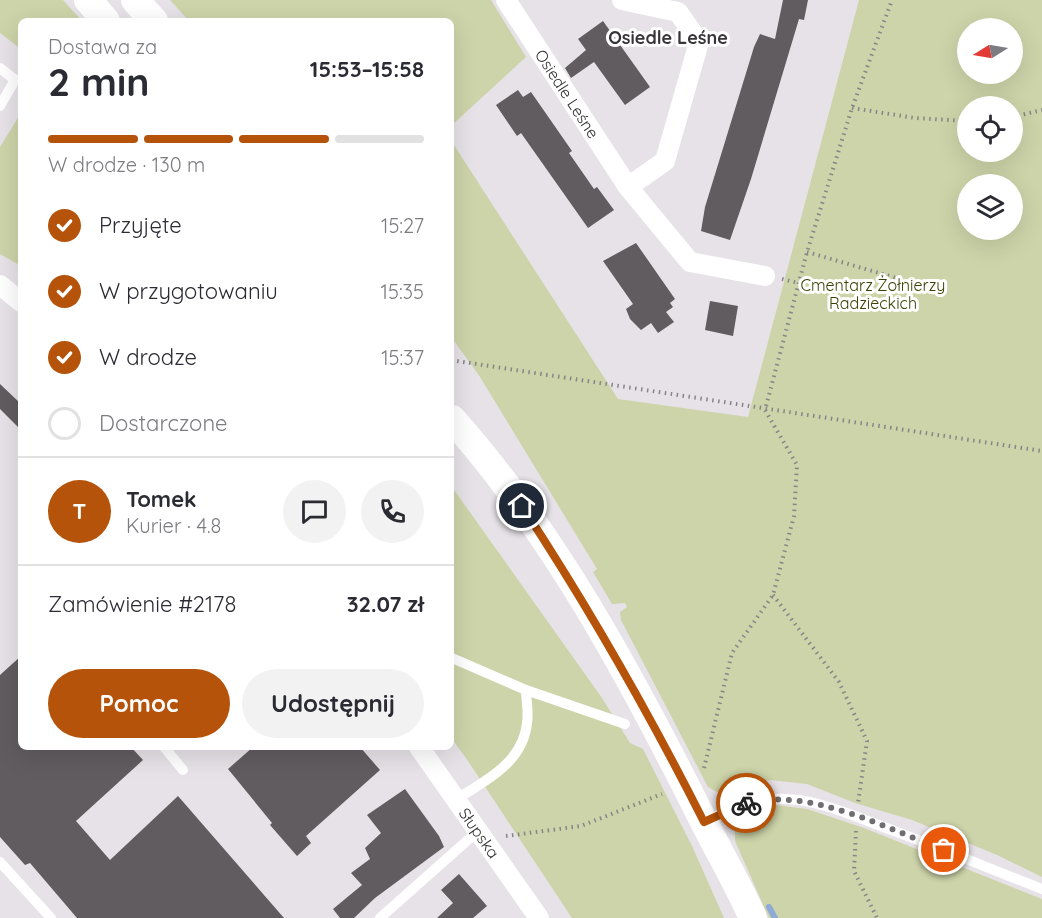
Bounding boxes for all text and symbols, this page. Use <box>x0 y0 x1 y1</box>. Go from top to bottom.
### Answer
north arrow <box>957 18 1023 84</box>
map controls <box>957 18 1023 240</box>
district label: Osiedle Leśne <box>608 26 728 49</box>
text: Dostawa za <box>48 34 157 59</box>
street label: Osiedle Leśne <box>531 46 604 142</box>
text: 15:53–15:58 <box>310 55 424 83</box>
text: 2 min <box>48 57 150 106</box>
button: locate <box>957 96 1023 162</box>
text: W drodze · 130 m <box>48 152 205 177</box>
button: layers <box>957 174 1023 240</box>
icon: check <box>48 209 81 242</box>
text: Przyjęte <box>99 211 182 239</box>
text: 15:27 <box>381 213 424 238</box>
icon: check <box>48 275 81 308</box>
park label: Cmentarz Żołnierzy Radzieckich <box>801 275 945 313</box>
text: W przygotowaniu <box>99 277 278 305</box>
text: 15:35 <box>381 279 424 304</box>
icon: check <box>48 341 81 374</box>
text: W drodze <box>99 343 197 371</box>
text: 15:37 <box>381 345 424 370</box>
text: Dostarczone <box>99 409 228 437</box>
button: chat <box>283 480 346 543</box>
button: phone <box>361 480 424 543</box>
pin <box>496 480 547 531</box>
text: Tomek <box>126 485 197 513</box>
icon: home <box>505 489 538 522</box>
text: T <box>73 497 86 525</box>
text: Kurier · 4.8 <box>126 513 221 538</box>
text: Zamówienie #2178 <box>48 590 236 618</box>
text: 32.07 zł <box>347 590 424 618</box>
button: Pomoc <box>48 669 230 738</box>
button: Udostępnij <box>242 669 424 738</box>
courier <box>716 773 776 833</box>
icon: bike <box>730 787 763 820</box>
street label: Słupska <box>455 804 504 862</box>
pin <box>918 824 969 875</box>
icon: bag <box>927 833 960 866</box>

